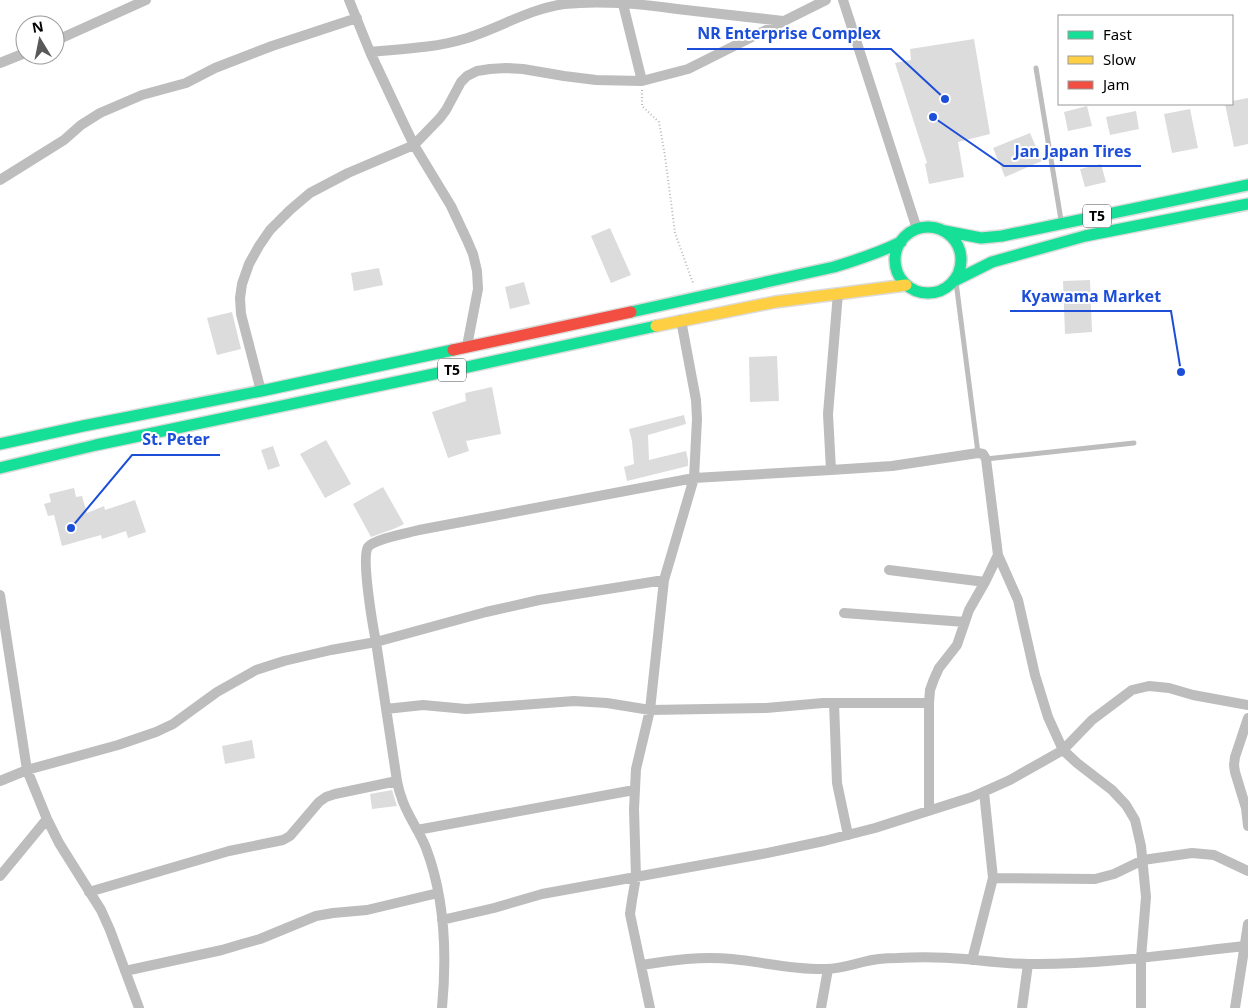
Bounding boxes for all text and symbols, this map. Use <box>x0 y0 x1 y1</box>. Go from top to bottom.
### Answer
north arrow <box>15 15 65 65</box>
legend <box>1058 15 1233 105</box>
text: N <box>30 16 45 37</box>
callout: NR Enterprise Complex <box>687 18 891 49</box>
text: NR Enterprise Complex <box>697 22 882 44</box>
text: Fast <box>1103 24 1132 44</box>
text: Slow <box>1103 49 1136 69</box>
text: Jam <box>1101 74 1130 94</box>
callout: Jan Japan Tires <box>1004 135 1141 166</box>
text: Jan Japan Tires <box>1012 140 1132 162</box>
road number: T5 <box>1083 205 1111 228</box>
callout: Kyawama Market <box>1010 280 1171 311</box>
text: Kyawama Market <box>1021 285 1161 307</box>
road number: T5 <box>438 358 466 382</box>
callout: St. Peter <box>132 424 220 455</box>
text: St. Peter <box>142 428 210 450</box>

